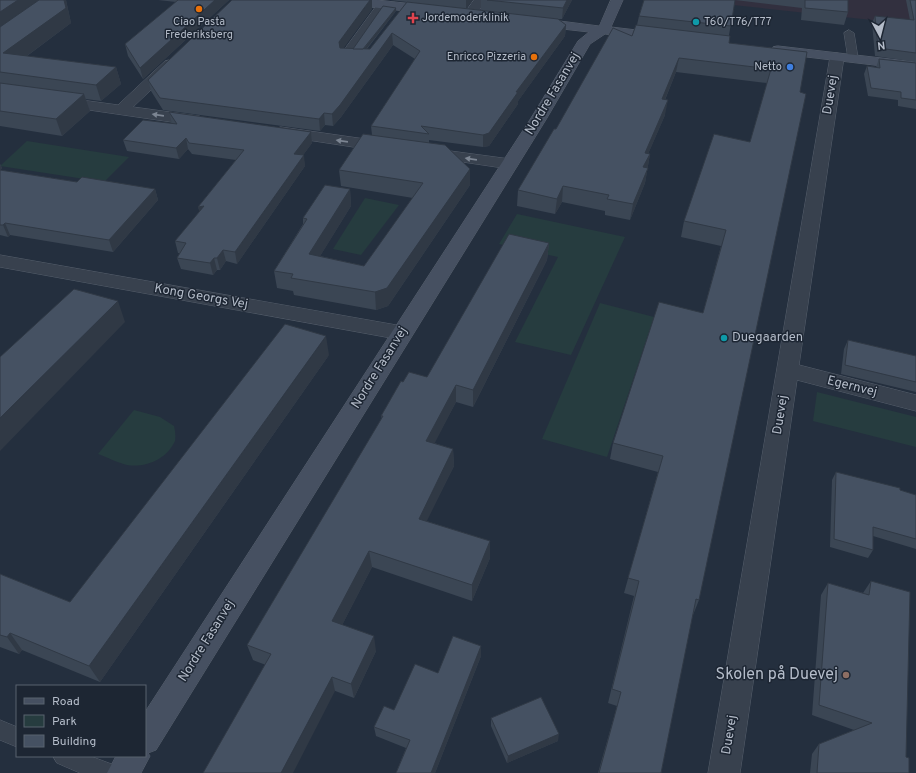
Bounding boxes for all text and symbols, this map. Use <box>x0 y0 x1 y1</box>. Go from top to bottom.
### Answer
marker: Ciao Pasta Frederiksberg <box>194 4 204 14</box>
place label: Jordemoderklinik <box>422 11 509 25</box>
marker: Jordemoderklinik <box>407 12 419 24</box>
place label: Ciao Pasta Frederiksberg <box>165 15 233 42</box>
place label: T60/T76/T77 <box>704 15 772 29</box>
north arrow <box>860 16 900 56</box>
marker: T60/T76/T77 <box>691 17 701 27</box>
text: N <box>876 38 886 52</box>
place label: Enricco Pizzeria <box>447 50 526 64</box>
street label: Nordre Fasanvej <box>522 50 584 138</box>
marker: Enricco Pizzeria <box>529 52 539 62</box>
place label: Netto <box>754 60 782 74</box>
marker: Netto <box>785 62 795 72</box>
street label: Duevej <box>820 74 842 116</box>
one-way arrow <box>152 112 164 118</box>
one-way arrow <box>336 138 348 144</box>
one-way arrow <box>465 156 477 162</box>
street label: Kong Georgs Vej <box>153 281 249 313</box>
street label: Nordre Fasanvej <box>348 324 412 412</box>
place label: Duegaarden <box>732 330 803 346</box>
marker: Duegaarden <box>719 333 729 343</box>
street label: Egernvej <box>825 373 879 401</box>
street label: Duevej <box>770 394 792 436</box>
street label: Nordre Fasanvej <box>175 597 239 685</box>
place label: Skolen på Duevej <box>716 665 838 685</box>
marker: Skolen på Duevej <box>841 670 851 680</box>
legend <box>16 685 146 757</box>
text: Road <box>52 694 80 710</box>
text: Park <box>52 714 77 730</box>
street label: Duevej <box>719 714 741 756</box>
text: Building <box>52 734 96 750</box>

